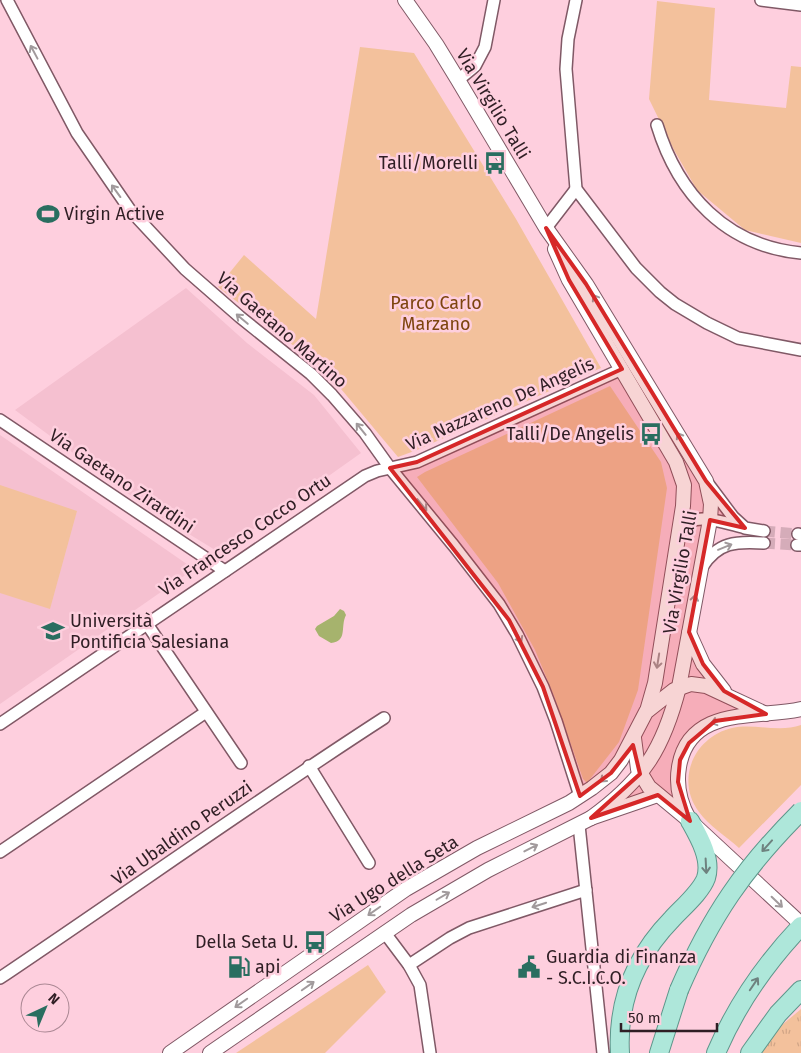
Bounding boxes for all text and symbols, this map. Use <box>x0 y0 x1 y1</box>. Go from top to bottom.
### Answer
one-way arrow <box>29 44 39 59</box>
street label: Via Virgilio Talli <box>451 45 535 163</box>
bus stop icon: Talli/Morelli <box>482 150 508 176</box>
place label: Talli/Morelli <box>379 152 478 174</box>
one-way arrow <box>111 185 122 198</box>
sports icon: Virgin Active <box>35 201 61 227</box>
place label: Virgin Active <box>64 203 165 225</box>
street label: Via Gaetano Martino <box>212 267 352 393</box>
park label: Parco Carlo Marzano <box>390 292 482 335</box>
one-way arrow <box>591 294 601 308</box>
one-way arrow <box>236 314 249 325</box>
street label: Via Nazzareno De Angelis <box>402 353 598 455</box>
bus stop icon: Talli/De Angelis <box>638 421 664 447</box>
one-way arrow <box>356 423 367 436</box>
place label: Talli/De Angelis <box>506 423 634 445</box>
street label: Via Gaetano Zirardini <box>45 424 199 538</box>
one-way arrow <box>676 433 686 447</box>
street label: Via Francesco Cocco Ortu <box>155 469 335 601</box>
one-way arrow <box>416 499 427 512</box>
street label: Via Virgilio Talli <box>658 508 702 636</box>
one-way arrow <box>718 541 733 550</box>
one-way arrow <box>689 595 699 611</box>
place label: Università Pontificia Salesiana <box>70 610 229 653</box>
school or university icon: Università Pontificia Salesiana <box>40 618 66 644</box>
one-way arrow <box>514 628 523 643</box>
one-way arrow <box>653 653 663 669</box>
one-way arrow <box>711 717 727 726</box>
one-way arrow <box>599 771 612 782</box>
street label: Via Ubaldino Peruzzi <box>107 776 257 890</box>
street label: Via Ugo della Seta <box>326 831 462 927</box>
one-way arrow <box>762 839 773 852</box>
one-way arrow <box>524 843 539 853</box>
one-way arrow <box>702 858 711 874</box>
one-way arrow <box>436 891 451 901</box>
one-way arrow <box>770 896 783 908</box>
one-way arrow <box>532 901 548 910</box>
one-way arrow <box>368 906 382 916</box>
bus stop icon: Della Seta U. <box>302 929 328 955</box>
place label: Della Seta U. <box>195 931 298 953</box>
place label: Guardia di Finanza - S.C.I.C.O. <box>546 946 697 989</box>
fuel station icon: api <box>226 954 252 980</box>
public building icon: Guardia di Finanza - S.C.I.C.O. <box>516 954 542 980</box>
place label: api <box>255 956 281 978</box>
one-way arrow <box>749 978 759 992</box>
one-way arrow <box>301 981 315 991</box>
north arrow <box>20 983 70 1033</box>
text: N <box>44 990 63 1008</box>
one-way arrow <box>234 998 248 1008</box>
scale bar <box>621 1000 717 1032</box>
text: 50 m <box>628 1009 661 1027</box>

